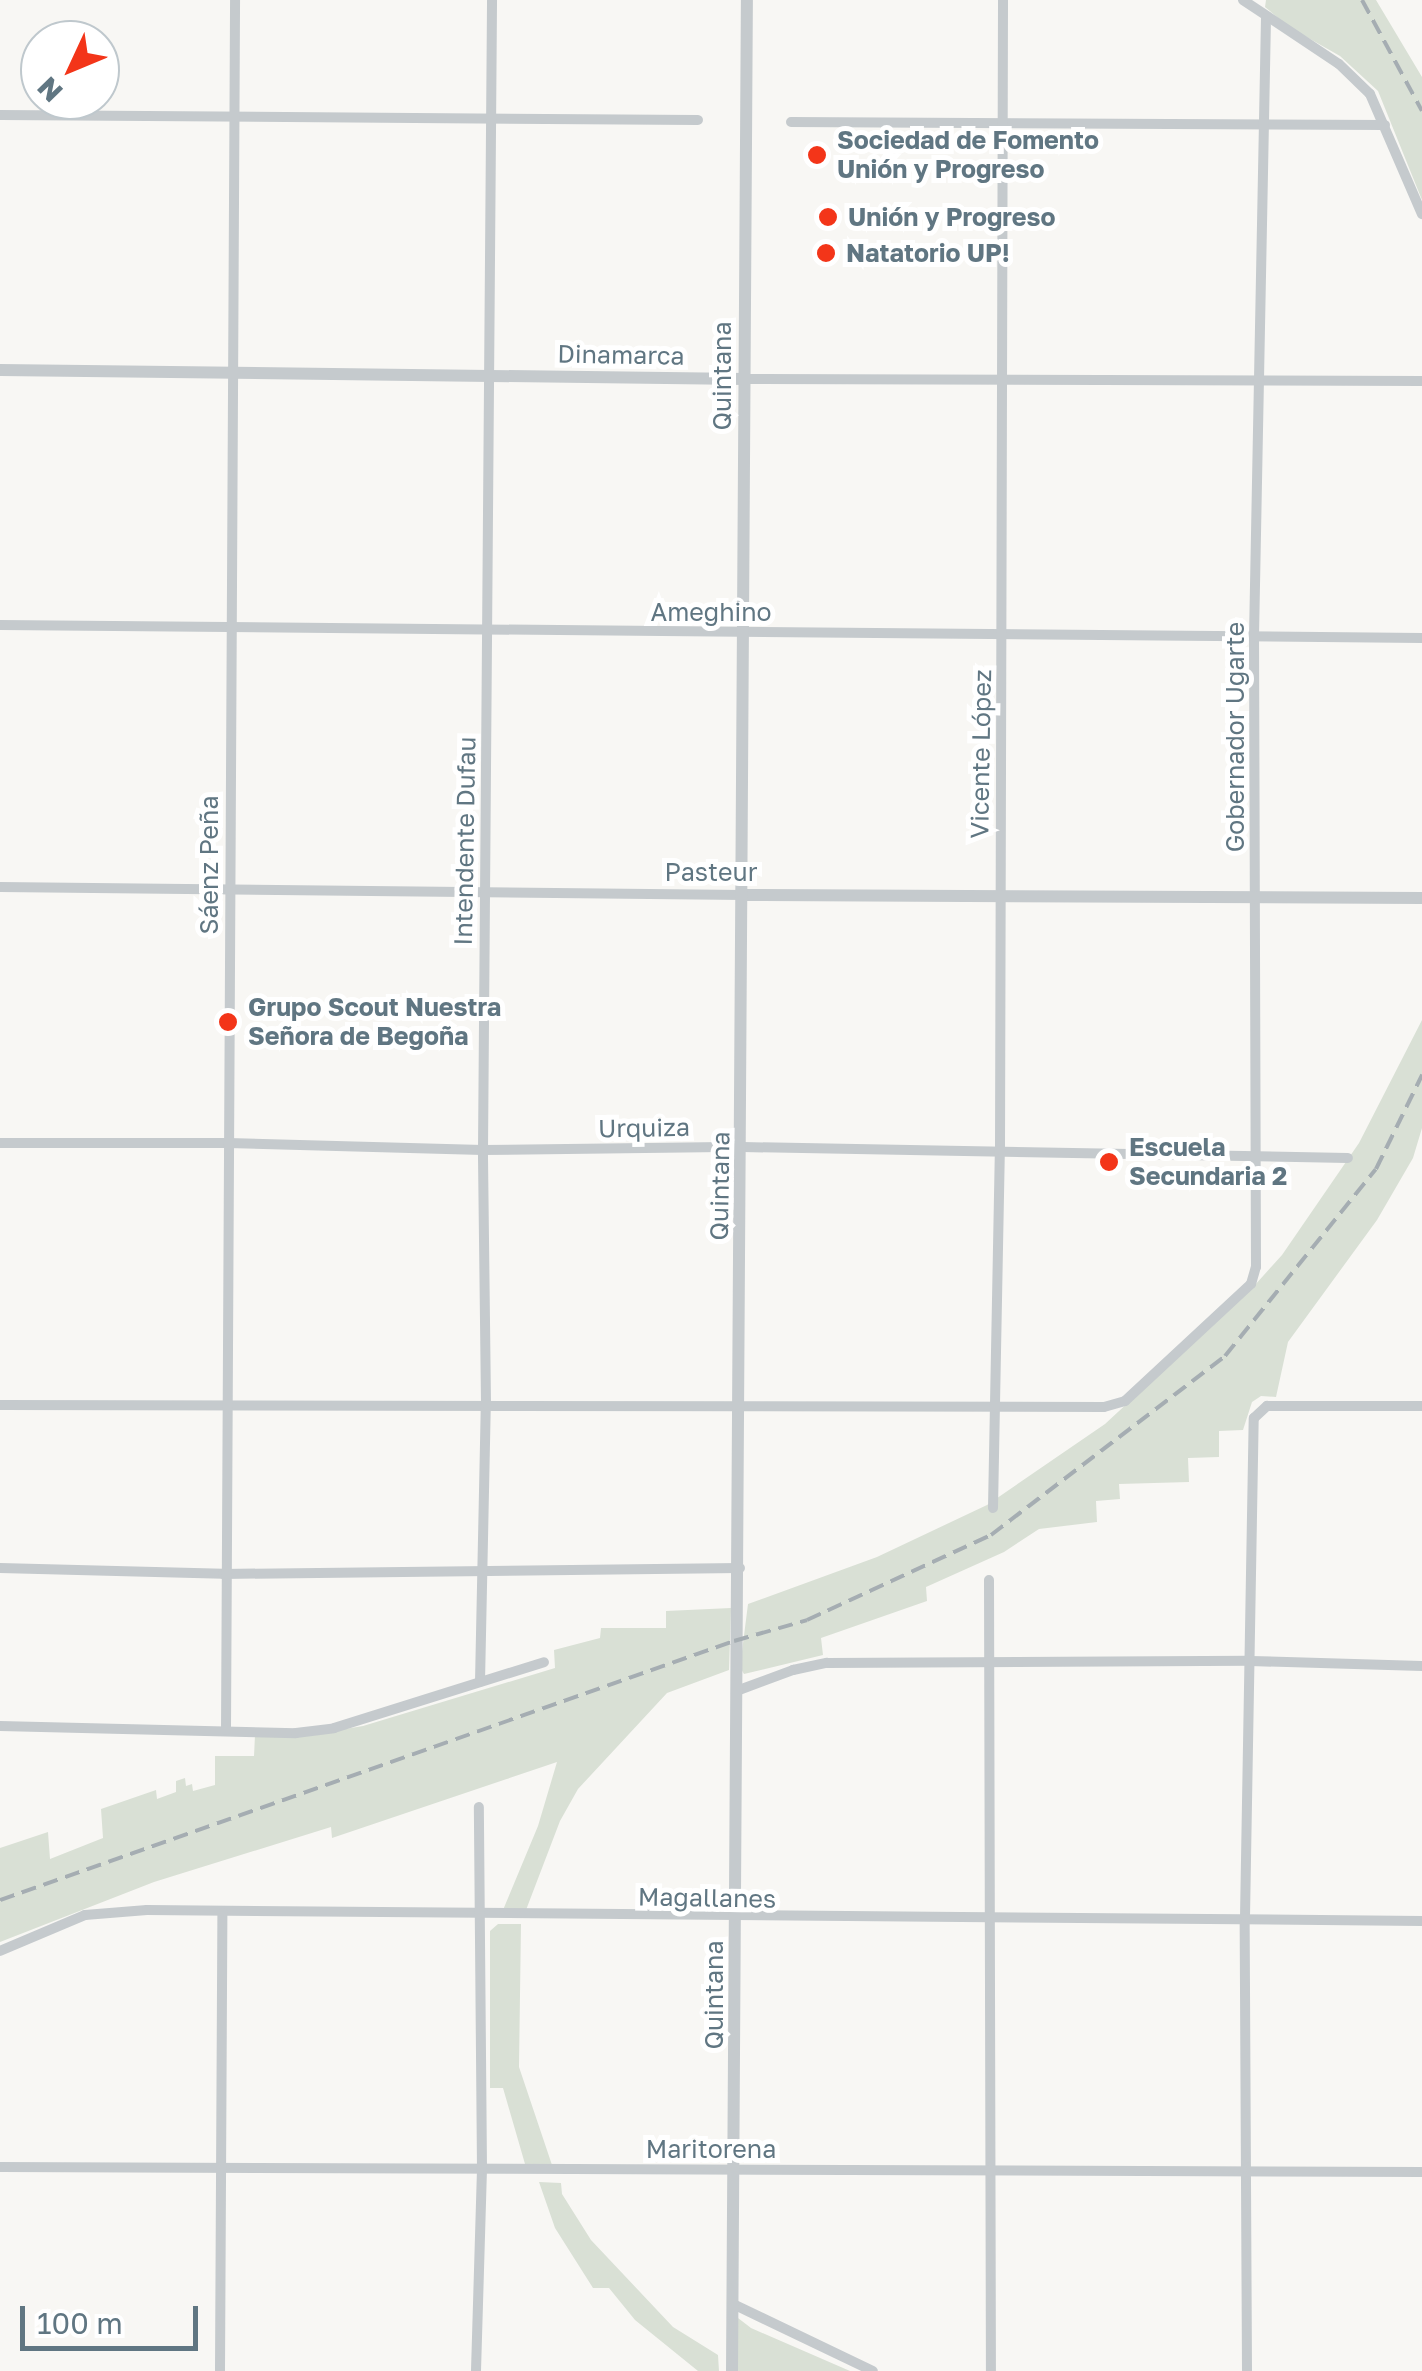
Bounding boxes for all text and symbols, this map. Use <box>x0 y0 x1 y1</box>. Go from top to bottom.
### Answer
north arrow <box>20 20 120 120</box>
text: N <box>30 71 69 109</box>
place label: Sociedad de Fomento Unión y Progreso <box>837 126 1099 185</box>
marker: Sociedad de Fomento Unión y Progreso <box>806 144 828 166</box>
place label: Unión y Progreso <box>848 202 1055 232</box>
marker: Unión y Progreso <box>817 206 839 228</box>
place label: Natatorio UP! <box>846 238 1010 268</box>
marker: Natatorio UP! <box>815 242 837 264</box>
street label: Quintana <box>707 321 737 431</box>
street label: Dinamarca <box>557 339 685 371</box>
street label: Ameghino <box>650 597 772 627</box>
street label: Gobernador Ugarte <box>1220 622 1250 852</box>
street label: Vicente López <box>965 669 997 839</box>
street label: Intendente Dufau <box>448 736 482 946</box>
street label: Sáenz Peña <box>194 795 224 935</box>
street label: Pasteur <box>665 857 757 887</box>
place label: Grupo Scout Nuestra Señora de Begoña <box>248 993 501 1052</box>
marker: Grupo Scout Nuestra Señora de Begoña <box>217 1011 239 1033</box>
street label: Urquiza <box>598 1112 690 1144</box>
street label: Quintana <box>704 1131 736 1241</box>
place label: Escuela Secundaria 2 <box>1129 1133 1287 1192</box>
marker: Escuela Secundaria 2 <box>1098 1151 1120 1173</box>
street label: Magallanes <box>638 1882 776 1914</box>
street label: Quintana <box>699 1940 729 2050</box>
street label: Maritorena <box>646 2134 776 2164</box>
scale bar <box>25 2286 202 2348</box>
text: 100 m <box>37 2305 123 2341</box>

